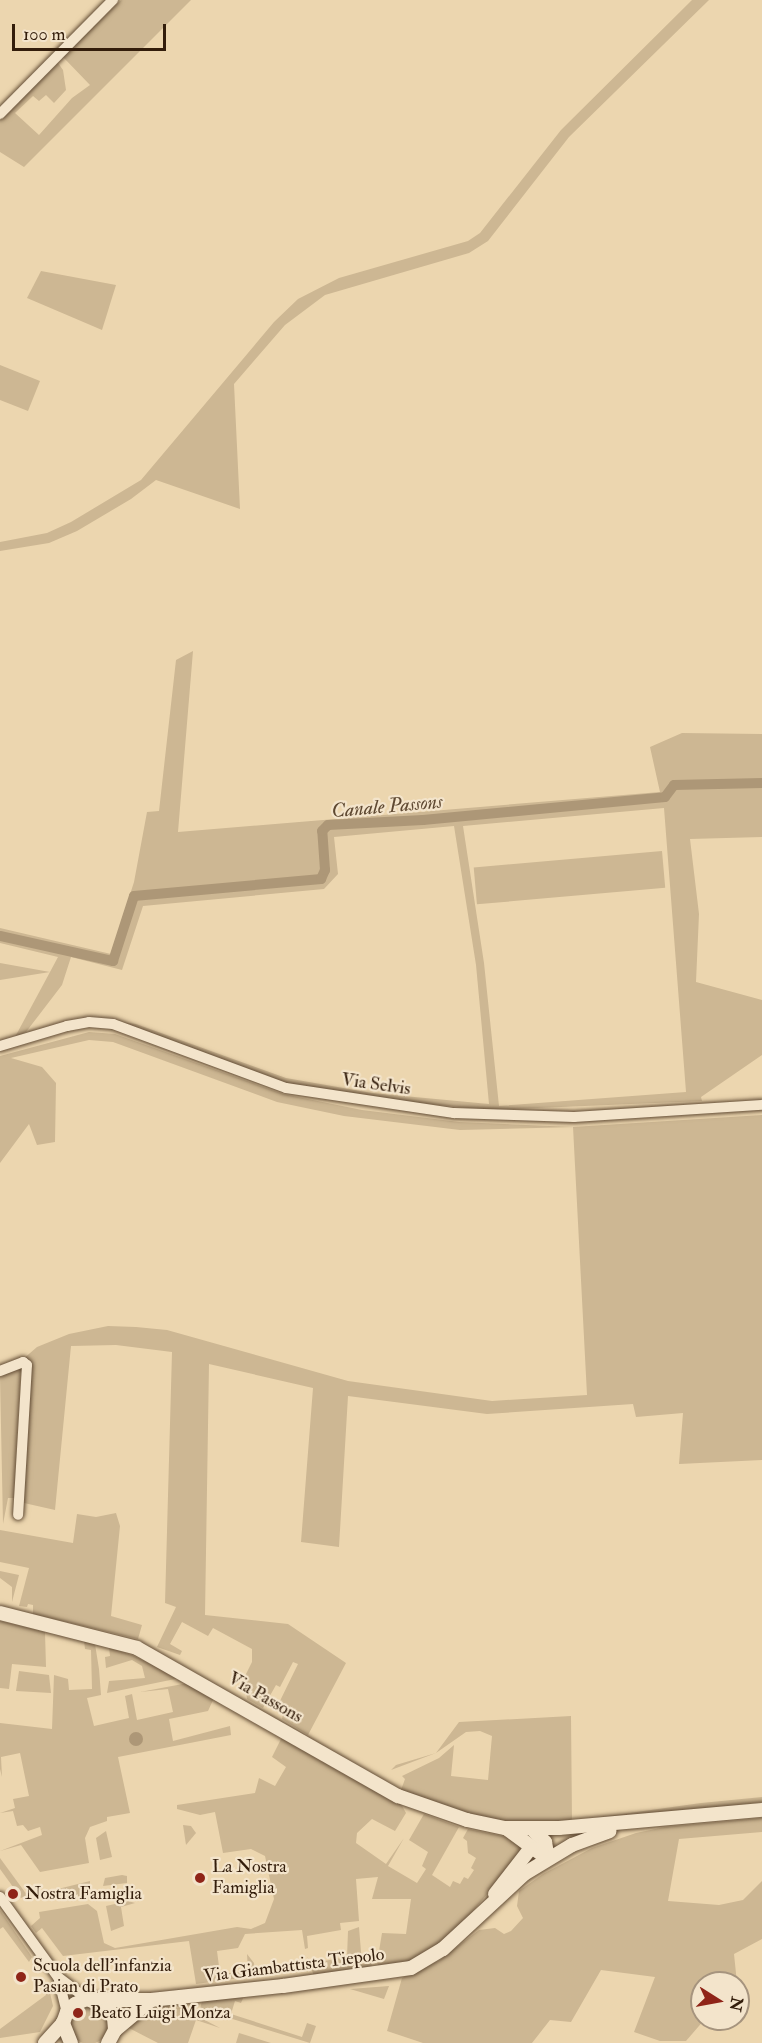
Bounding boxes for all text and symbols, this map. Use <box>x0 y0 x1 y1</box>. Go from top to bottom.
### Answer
scale bar <box>15 12 170 50</box>
text: 100 m <box>23 23 66 46</box>
water label: Canale Passons <box>331 789 443 823</box>
street label: Via Selvis <box>340 1069 412 1101</box>
street label: Via Passons <box>224 1668 306 1728</box>
place label: La Nostra Famiglia <box>212 1857 287 1900</box>
marker: La Nostra Famiglia <box>193 1871 207 1885</box>
place label: Nostra Famiglia <box>25 1883 142 1905</box>
marker: Nostra Famiglia <box>6 1887 20 1901</box>
street label: Via Giambattista Tiepolo <box>202 1944 386 1988</box>
place label: Scuola dell'infanzia Pasian di Prato <box>33 1956 172 1998</box>
marker: Scuola dell'infanzia Pasian di Prato <box>14 1970 28 1984</box>
north arrow <box>690 1971 750 2031</box>
text: N <box>725 1995 747 2013</box>
place label: Beato Luigi Monza <box>90 2002 231 2024</box>
marker: Beato Luigi Monza <box>71 2006 85 2020</box>

